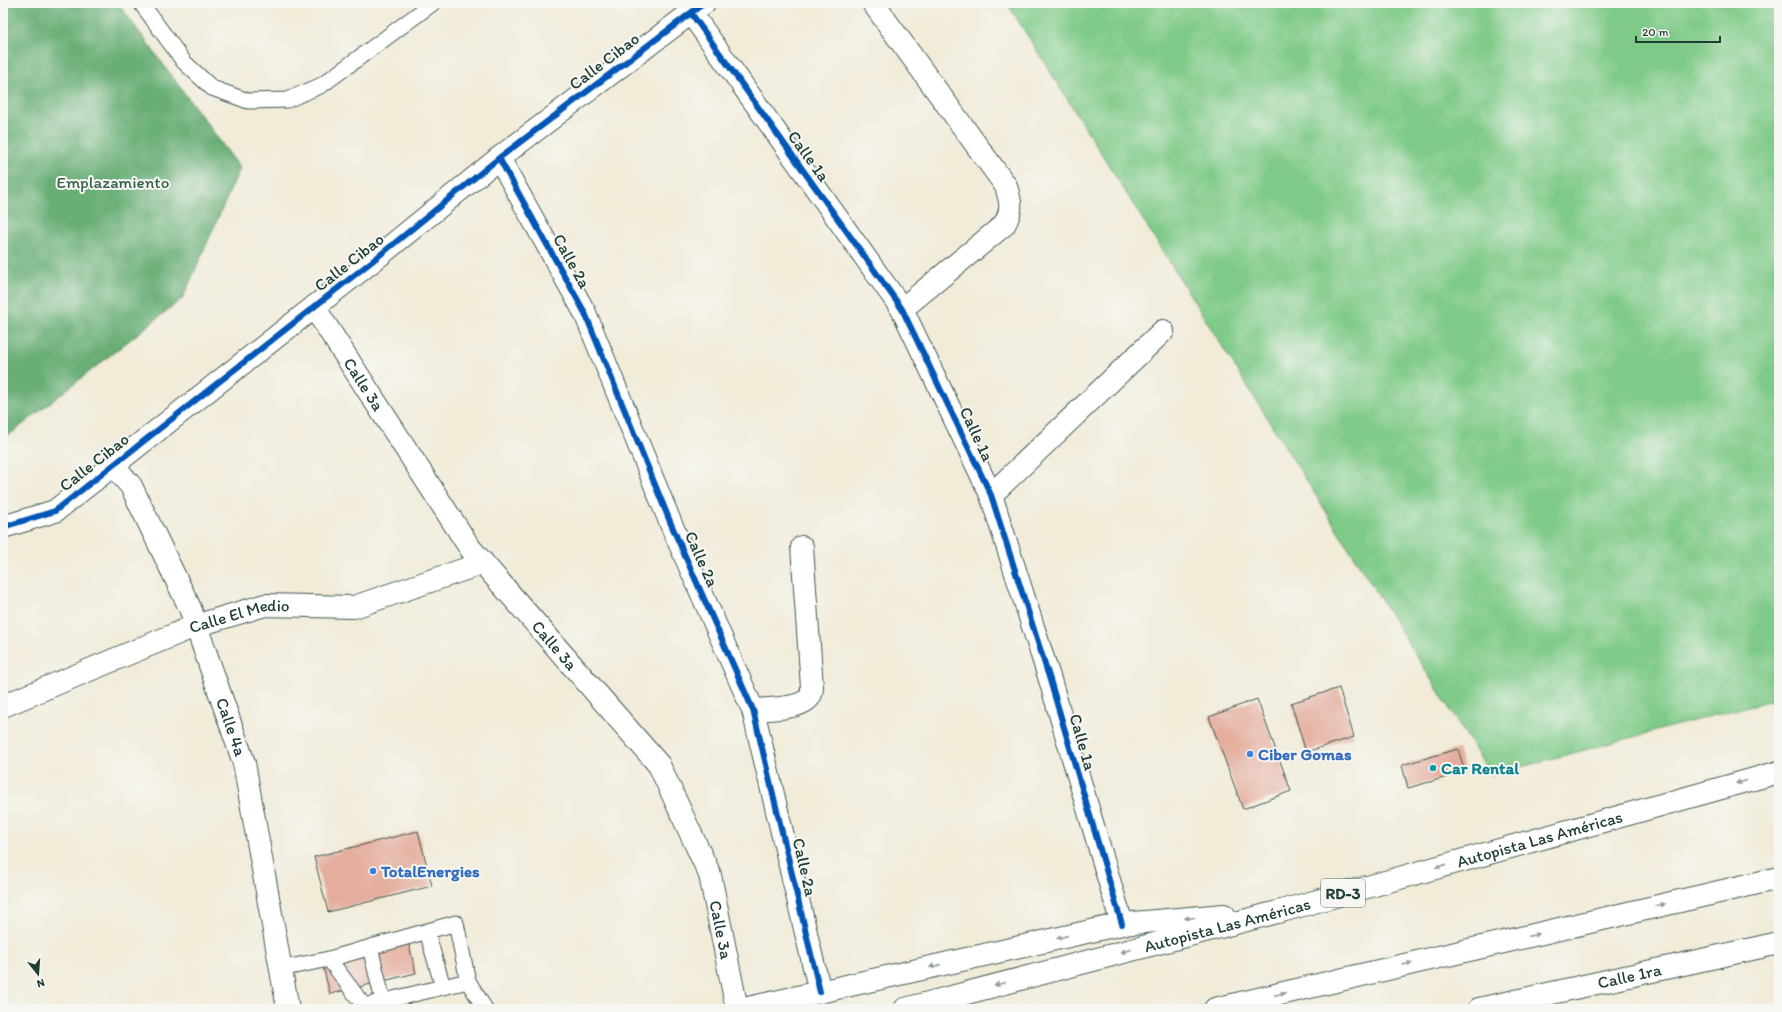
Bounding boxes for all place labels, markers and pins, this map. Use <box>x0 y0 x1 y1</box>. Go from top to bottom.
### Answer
place label: Ciber Gomas <box>1258 744 1352 764</box>
marker: Ciber Gomas <box>1245 749 1255 759</box>
place label: Car Rental <box>1441 758 1519 778</box>
marker: Car Rental <box>1428 763 1438 773</box>
place label: TotalEnergies <box>380 861 480 882</box>
marker: TotalEnergies <box>368 866 378 876</box>

